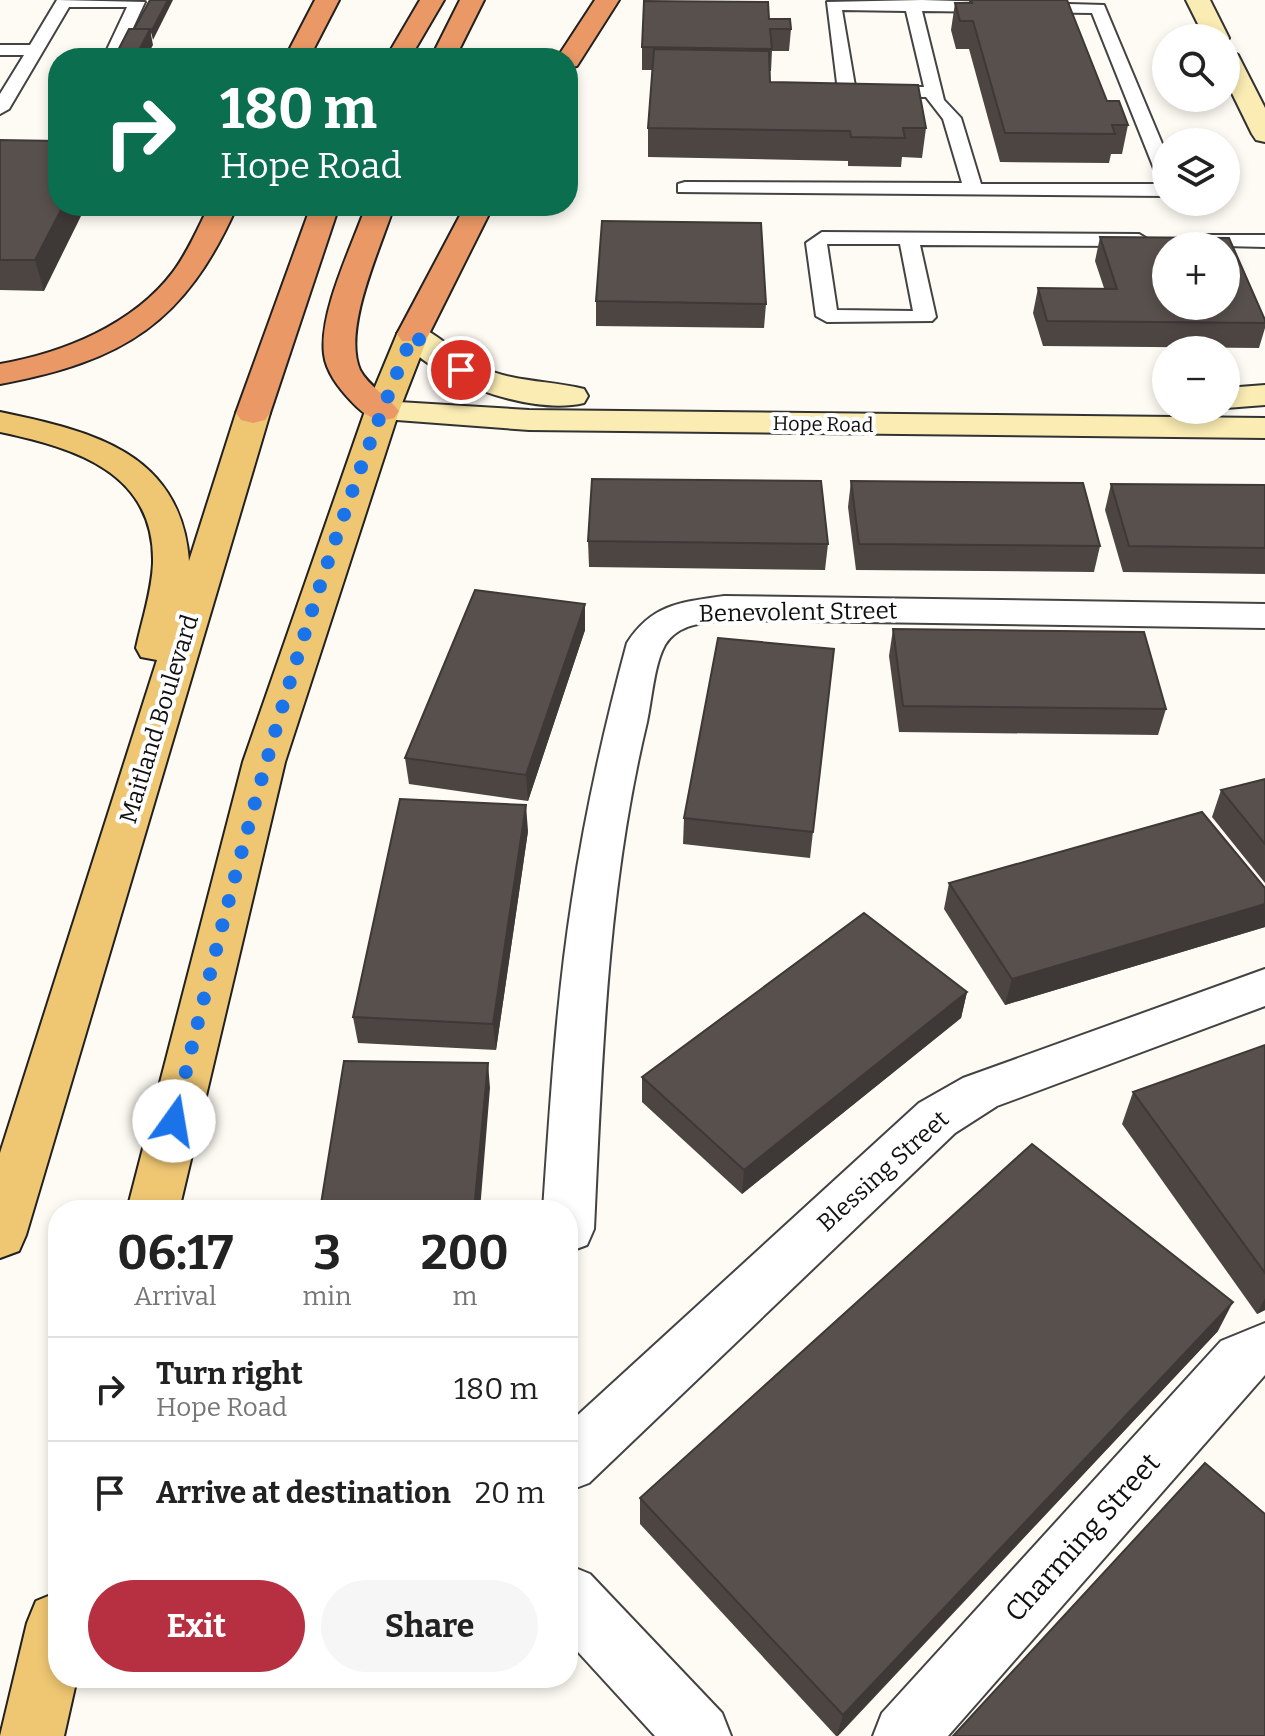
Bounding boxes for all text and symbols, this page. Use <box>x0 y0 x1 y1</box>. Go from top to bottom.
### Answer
map controls <box>1152 24 1240 424</box>
button: search <box>1152 24 1240 112</box>
text: 180 m <box>220 76 377 143</box>
icon: right <box>88 80 192 184</box>
button: layers <box>1152 128 1240 216</box>
text: Hope Road <box>220 144 402 188</box>
button: + <box>1152 232 1240 320</box>
pin <box>427 336 495 404</box>
button: − <box>1152 336 1240 424</box>
icon: arrive <box>439 348 483 392</box>
street label: Hope Road <box>772 411 874 437</box>
street label: Benevolent Street <box>698 596 898 628</box>
street label: Maitland Boulevard <box>114 611 204 827</box>
position arrow <box>132 1079 216 1163</box>
street label: Blessing Street <box>812 1105 954 1237</box>
text: 06:17 <box>117 1224 233 1282</box>
text: 3 <box>313 1224 341 1282</box>
text: 200 <box>421 1224 509 1282</box>
text: Arrival <box>134 1281 216 1312</box>
text: min <box>303 1281 352 1312</box>
text: m <box>452 1281 477 1312</box>
text: Turn right <box>156 1356 303 1392</box>
icon: right <box>88 1367 132 1411</box>
text: 180 m <box>454 1371 538 1407</box>
text: Hope Road <box>156 1392 287 1423</box>
street label: Charming Street <box>998 1446 1167 1628</box>
icon: arrive <box>88 1471 132 1515</box>
text: Arrive at destination <box>156 1475 451 1511</box>
text: 20 m <box>475 1475 545 1511</box>
button: Exit <box>88 1580 305 1672</box>
button: Share <box>321 1580 538 1672</box>

